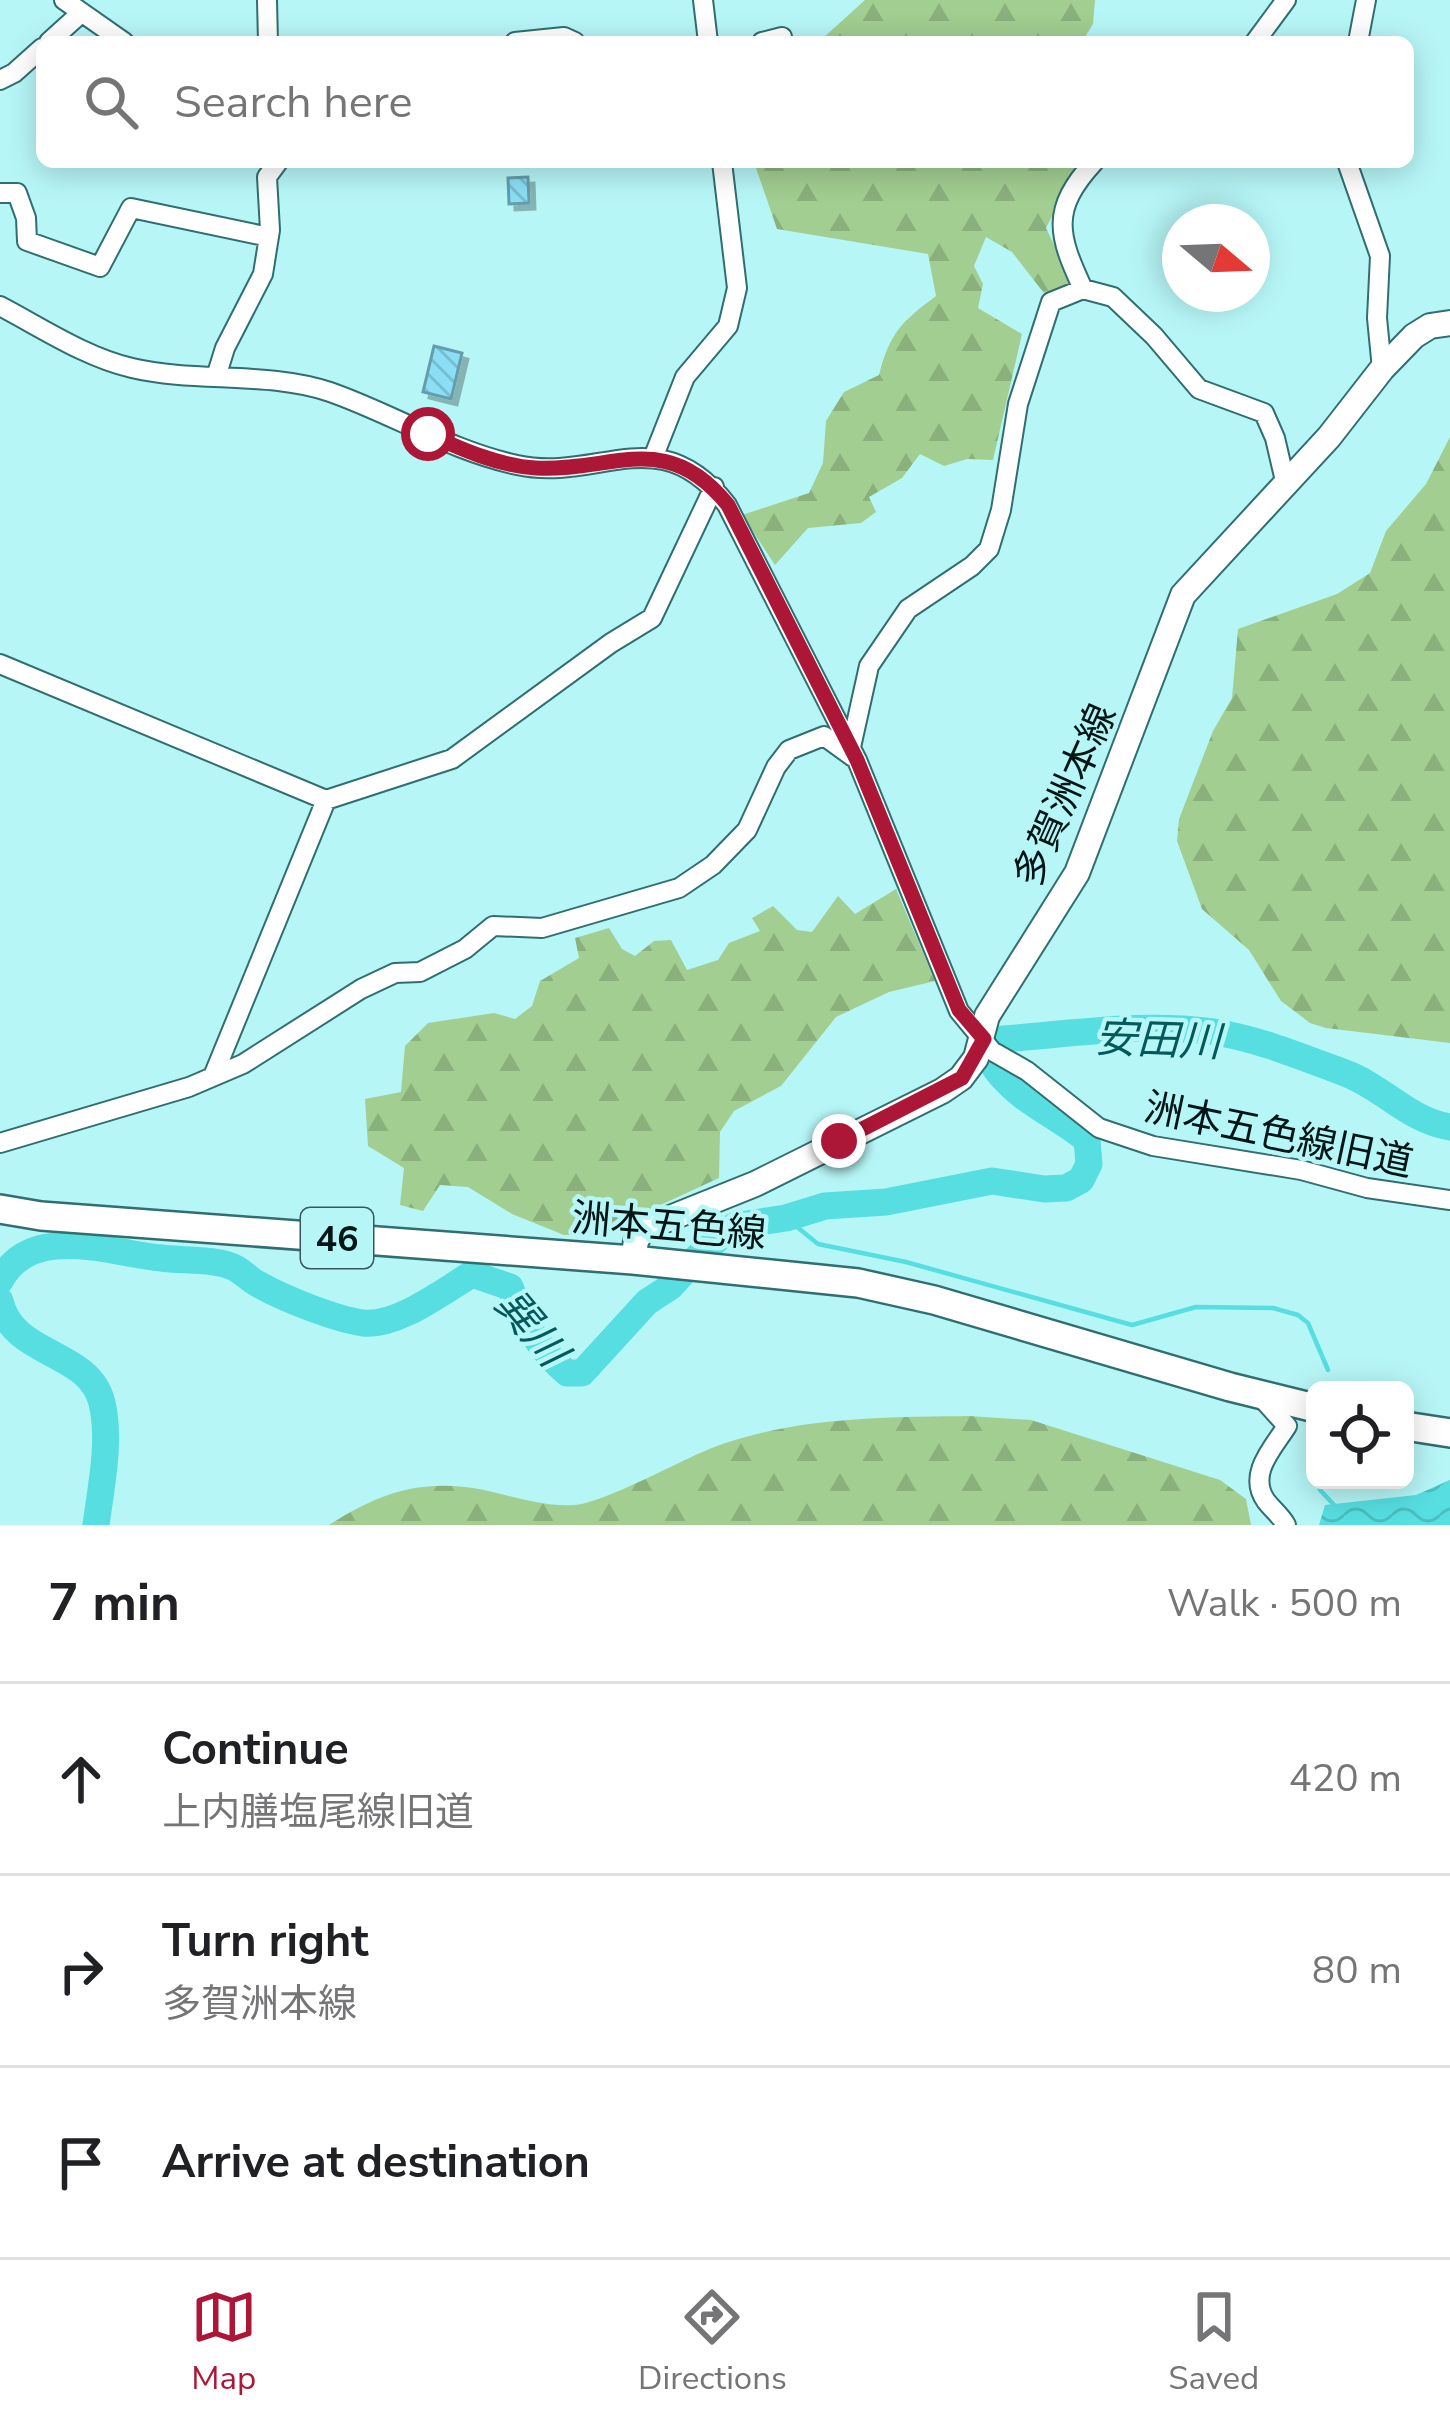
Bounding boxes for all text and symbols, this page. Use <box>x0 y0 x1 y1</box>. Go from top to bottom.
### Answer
search box <box>36 36 1414 168</box>
icon: search <box>78 69 144 135</box>
text: Search here <box>174 72 413 133</box>
north arrow <box>1162 204 1270 312</box>
route start <box>401 407 455 461</box>
street label: 多賀洲本線 <box>1002 696 1129 895</box>
water label: 安田川 <box>1094 1010 1226 1071</box>
street label: 洲本五色線旧道 <box>1140 1081 1418 1190</box>
route end <box>812 1114 866 1168</box>
street label: 洲本五色線 <box>569 1192 768 1261</box>
road number: 46 <box>301 1208 373 1268</box>
water label: 巽川 <box>482 1277 582 1382</box>
map controls <box>1306 1381 1414 1489</box>
button: locate <box>1306 1381 1414 1489</box>
text: 7 min <box>48 1568 180 1638</box>
text: Walk · 500 m <box>1167 1577 1402 1630</box>
text: Continue <box>162 1719 349 1780</box>
icon: ahead <box>48 1746 114 1812</box>
text: 420 m <box>1288 1752 1402 1805</box>
text: 上内膳塩尾線旧道 <box>162 1786 474 1839</box>
text: Turn right <box>162 1911 369 1972</box>
icon: right <box>48 1938 114 2004</box>
text: 80 m <box>1312 1944 1402 1997</box>
text: 多賀洲本線 <box>162 1978 357 2031</box>
icon: arrive <box>48 2130 114 2196</box>
text: Arrive at destination <box>162 2132 590 2193</box>
tab: Map <box>191 2284 257 2401</box>
tab: Directions <box>638 2284 787 2401</box>
tab: Saved <box>1168 2284 1259 2401</box>

